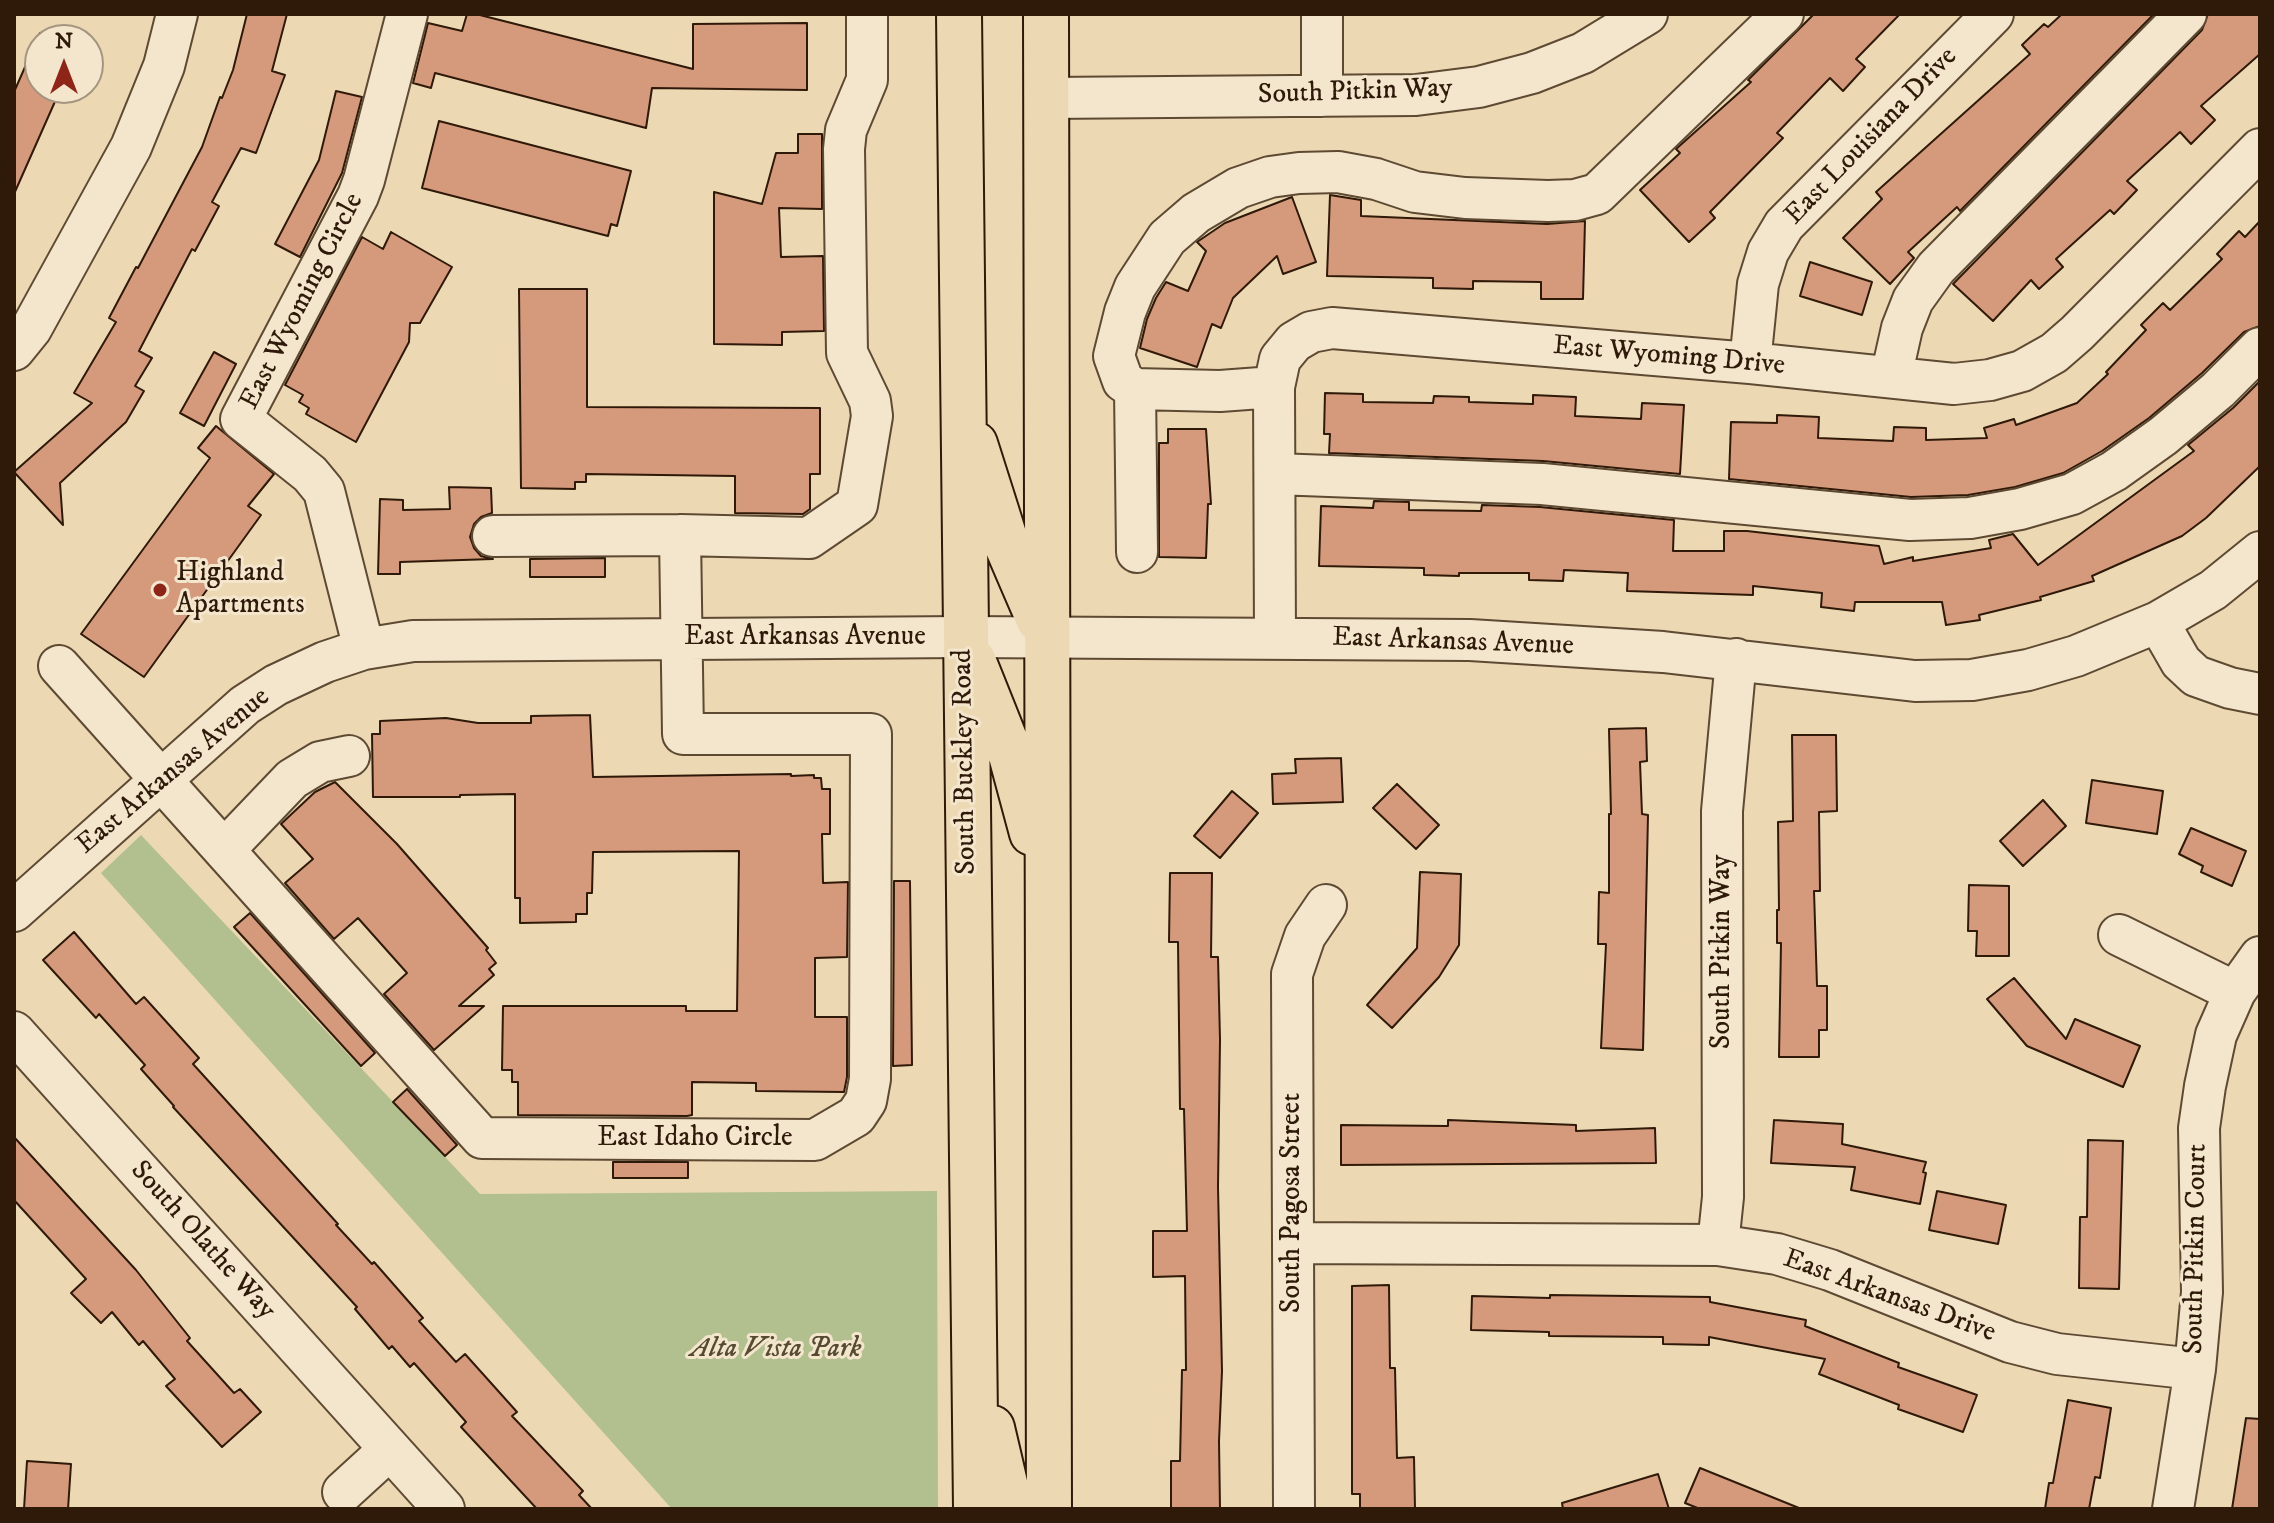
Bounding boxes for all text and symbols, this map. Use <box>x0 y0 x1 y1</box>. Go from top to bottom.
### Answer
north arrow <box>24 24 104 104</box>
text: N <box>55 28 73 55</box>
street label: East Louisiana Drive <box>1779 41 1965 233</box>
street label: South Pitkin Way <box>1257 73 1453 113</box>
street label: East Wyoming Circle <box>234 188 372 416</box>
street label: East Wyoming Drive <box>1552 330 1786 384</box>
place label: Highland Apartments <box>176 557 305 623</box>
marker: Highland Apartments <box>151 581 169 599</box>
street label: East Arkansas Avenue <box>684 621 926 655</box>
street label: East Arkansas Avenue <box>1332 622 1574 664</box>
street label: South Buckley Road <box>947 649 985 875</box>
street label: East Arkansas Avenue <box>71 681 277 863</box>
street label: South Pitkin Way <box>1706 855 1740 1049</box>
street label: South Pagosa Street <box>1276 1093 1310 1313</box>
street label: East Idaho Circle <box>597 1122 793 1156</box>
street label: South Pitkin Court <box>2178 1143 2216 1355</box>
street label: South Olathe Way <box>122 1155 282 1327</box>
street label: East Arkansas Drive <box>1778 1243 2000 1351</box>
park label: Alta Vista Park <box>691 1333 861 1367</box>

